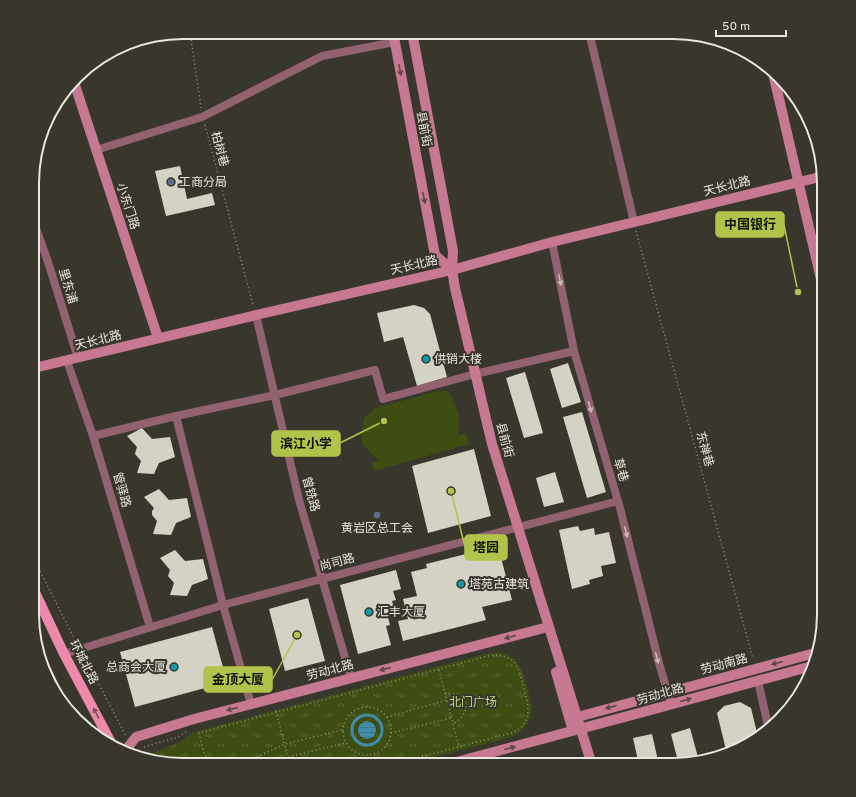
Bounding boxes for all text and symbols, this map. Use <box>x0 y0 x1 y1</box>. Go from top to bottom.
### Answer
scale bar <box>716 12 786 38</box>
text: 50 m <box>722 19 750 35</box>
one-way arrow <box>398 64 404 77</box>
street label: 县前街 <box>412 110 434 148</box>
street label: 柏树巷 <box>207 130 231 169</box>
street label: 天长北路 <box>702 173 752 201</box>
place label: 工商分局 <box>179 175 227 191</box>
marker: 工商分局 <box>166 177 176 187</box>
street label: 小东门路 <box>112 181 142 232</box>
one-way arrow <box>422 192 428 204</box>
callout: 中国银行 <box>716 212 784 237</box>
text: 中国银行 <box>724 217 776 234</box>
street label: 天长北路 <box>389 253 439 279</box>
street label: 里东浦 <box>54 267 80 306</box>
one-way arrow <box>557 274 563 287</box>
street label: 天长北路 <box>73 327 123 355</box>
place label: 供销大楼 <box>434 352 482 368</box>
marker: 供销大楼 <box>421 354 431 364</box>
one-way arrow <box>587 401 593 413</box>
street label: 县前街 <box>492 421 516 460</box>
street label: 东禅巷 <box>692 430 716 469</box>
callout: 滨江小学 <box>272 431 340 456</box>
text: 滨江小学 <box>280 436 332 453</box>
street label: 草巷 <box>609 457 631 484</box>
street label: 管驿路 <box>108 471 134 510</box>
street label: 曾铣路 <box>298 475 322 514</box>
marker: 黄岩区总工会 <box>372 510 382 520</box>
place label: 黄岩区总工会 <box>341 521 413 537</box>
one-way arrow <box>623 526 629 538</box>
callout: 塔园 <box>465 535 507 560</box>
text: 塔园 <box>473 541 499 557</box>
street label: 尚司路 <box>318 551 357 575</box>
place label: 塔苑古建筑 <box>469 577 529 593</box>
marker: 塔苑古建筑 <box>456 579 466 589</box>
place label: 汇丰大厦 <box>377 605 425 621</box>
marker: 汇丰大厦 <box>364 607 374 617</box>
one-way arrow <box>504 634 517 640</box>
street label: 环城北路 <box>65 637 101 687</box>
street label: 劳动南路 <box>699 651 750 679</box>
one-way arrow <box>655 652 661 664</box>
street label: 劳动北路 <box>305 657 356 685</box>
place label: 总商会大厦 <box>106 660 166 676</box>
one-way arrow <box>771 660 783 666</box>
marker: 总商会大厦 <box>169 662 179 672</box>
one-way arrow <box>378 666 390 672</box>
callout: 金顶大厦 <box>204 667 272 692</box>
text: 金顶大厦 <box>212 672 264 689</box>
street label: 劳动北路 <box>635 681 686 709</box>
park label: 北门广场 <box>449 695 497 711</box>
one-way arrow <box>680 697 692 703</box>
one-way arrow <box>605 705 617 711</box>
one-way arrow <box>225 706 237 712</box>
one-way arrow <box>92 707 99 719</box>
one-way arrow <box>504 745 516 751</box>

